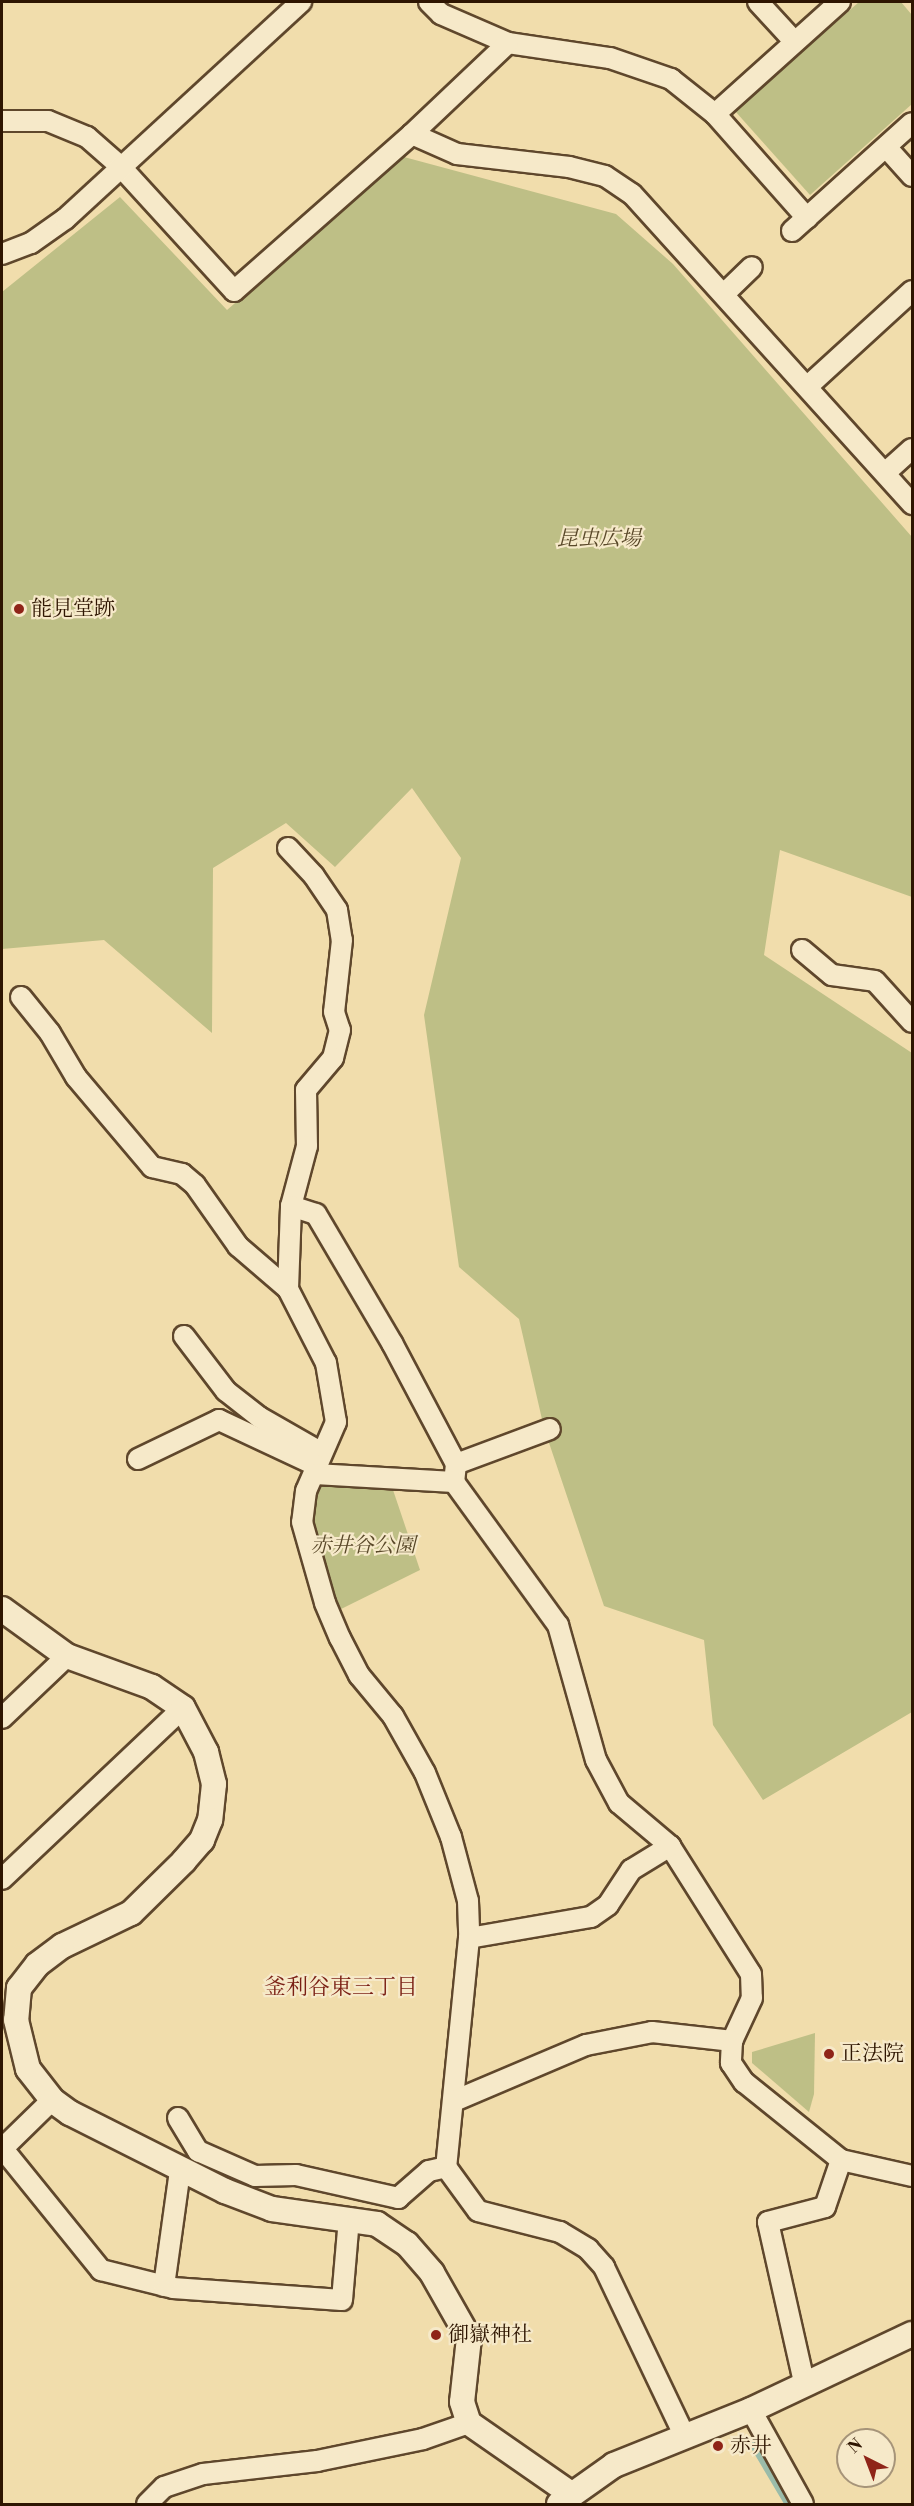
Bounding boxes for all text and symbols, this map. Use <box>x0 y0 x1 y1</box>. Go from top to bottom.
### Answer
park label: 昆虫広場 <box>557 526 641 552</box>
place label: 能見堂跡 <box>31 596 115 622</box>
marker: 能見堂跡 <box>12 602 26 616</box>
park label: 赤井谷公園 <box>311 1533 415 1559</box>
district label: 釜利谷東三丁目 <box>264 1975 418 2001</box>
place label: 正法院 <box>841 2041 904 2067</box>
marker: 正法院 <box>822 2047 836 2061</box>
place label: 御嶽神社 <box>448 2322 532 2348</box>
marker: 御嶽神社 <box>429 2328 443 2342</box>
north arrow <box>836 2428 896 2488</box>
place label: 赤井 <box>730 2433 772 2459</box>
text: N <box>844 2434 867 2458</box>
marker: 赤井 <box>711 2439 725 2453</box>

